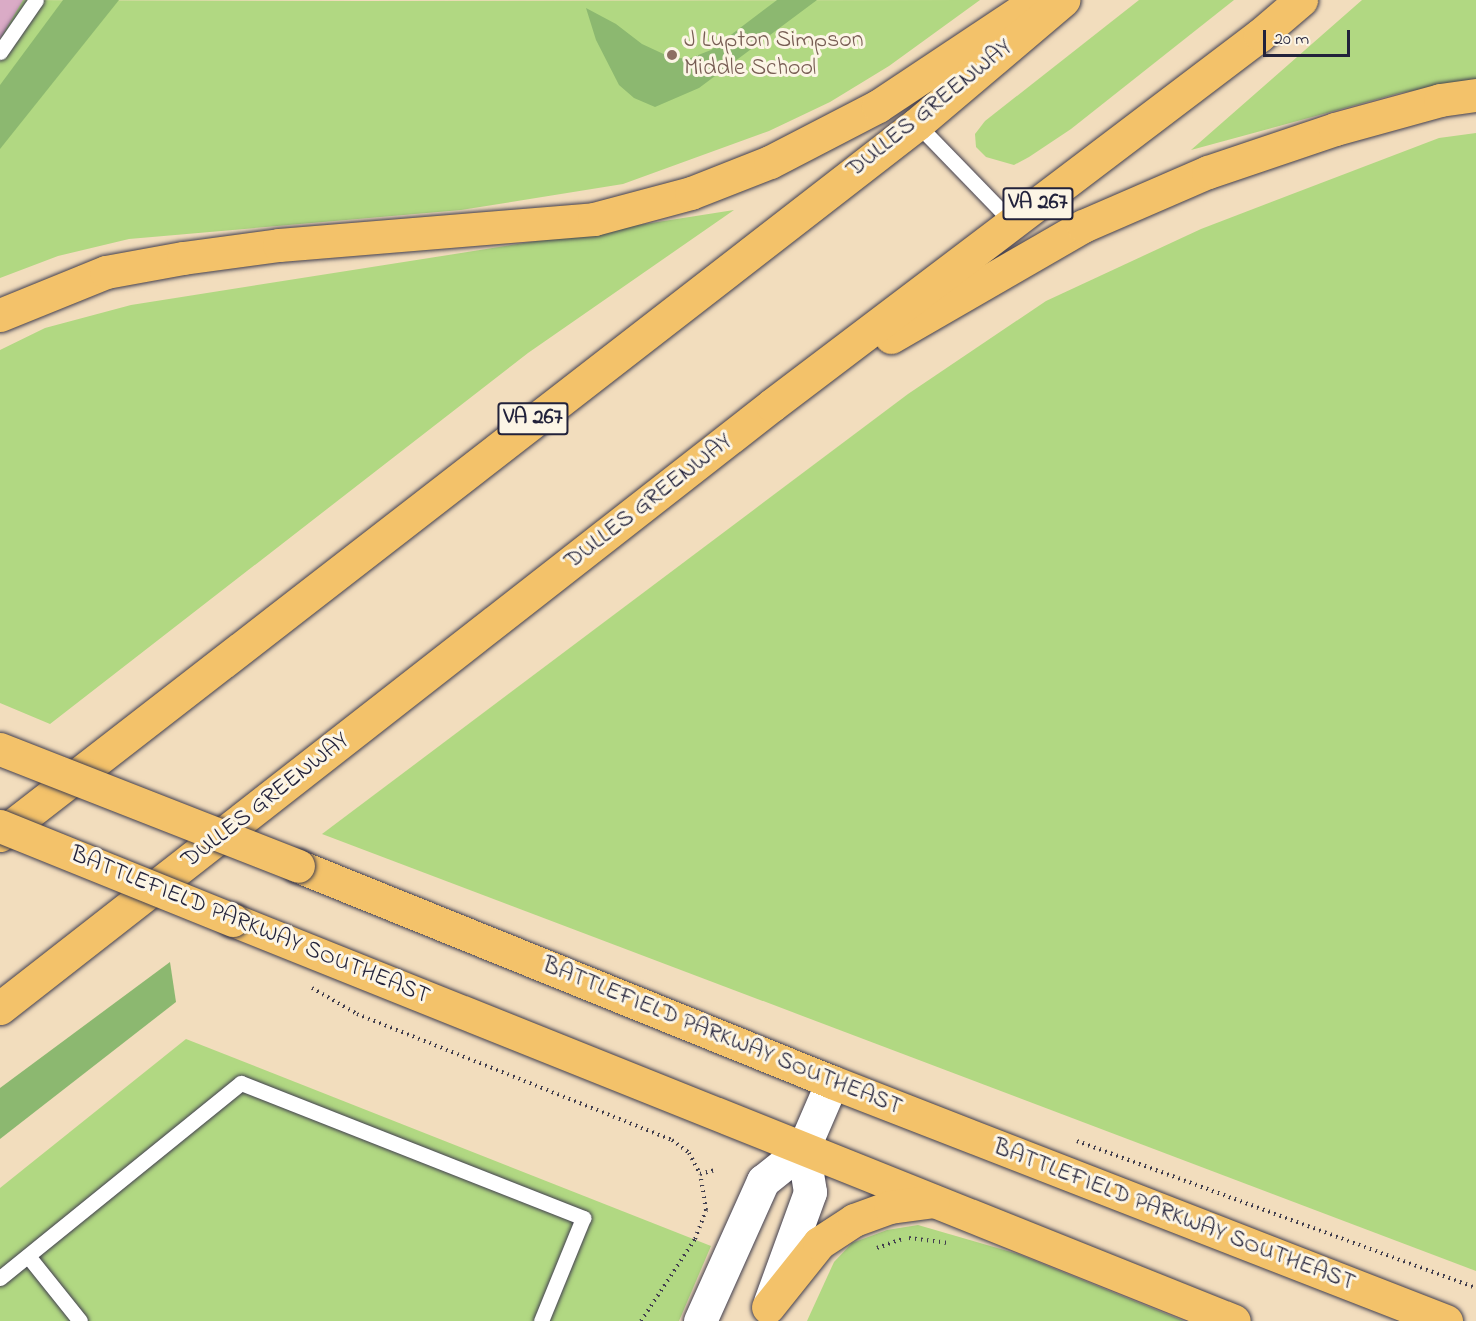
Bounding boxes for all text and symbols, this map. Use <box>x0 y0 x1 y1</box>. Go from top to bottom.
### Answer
scale bar <box>1266 18 1353 56</box>
place label: J Lupton Simpson Middle School <box>684 27 864 83</box>
text: 20 m <box>1274 27 1309 53</box>
street label: DULLES GREENWAY <box>841 33 1019 185</box>
marker: J Lupton Simpson Middle School <box>665 48 679 62</box>
road number: VA 267 <box>1002 185 1074 223</box>
road number: VA 267 <box>497 400 569 438</box>
street label: DULLES GREENWAY <box>560 428 738 576</box>
street label: DULLES GREENWAY <box>177 727 355 875</box>
street label: BATTLEFIELD PARKWAY SOUTHEAST <box>66 841 434 1011</box>
street label: BATTLEFIELD PARKWAY SOUTHEAST <box>538 952 906 1122</box>
street label: BATTLEFIELD PARKWAY SOUTHEAST <box>989 1134 1359 1298</box>

